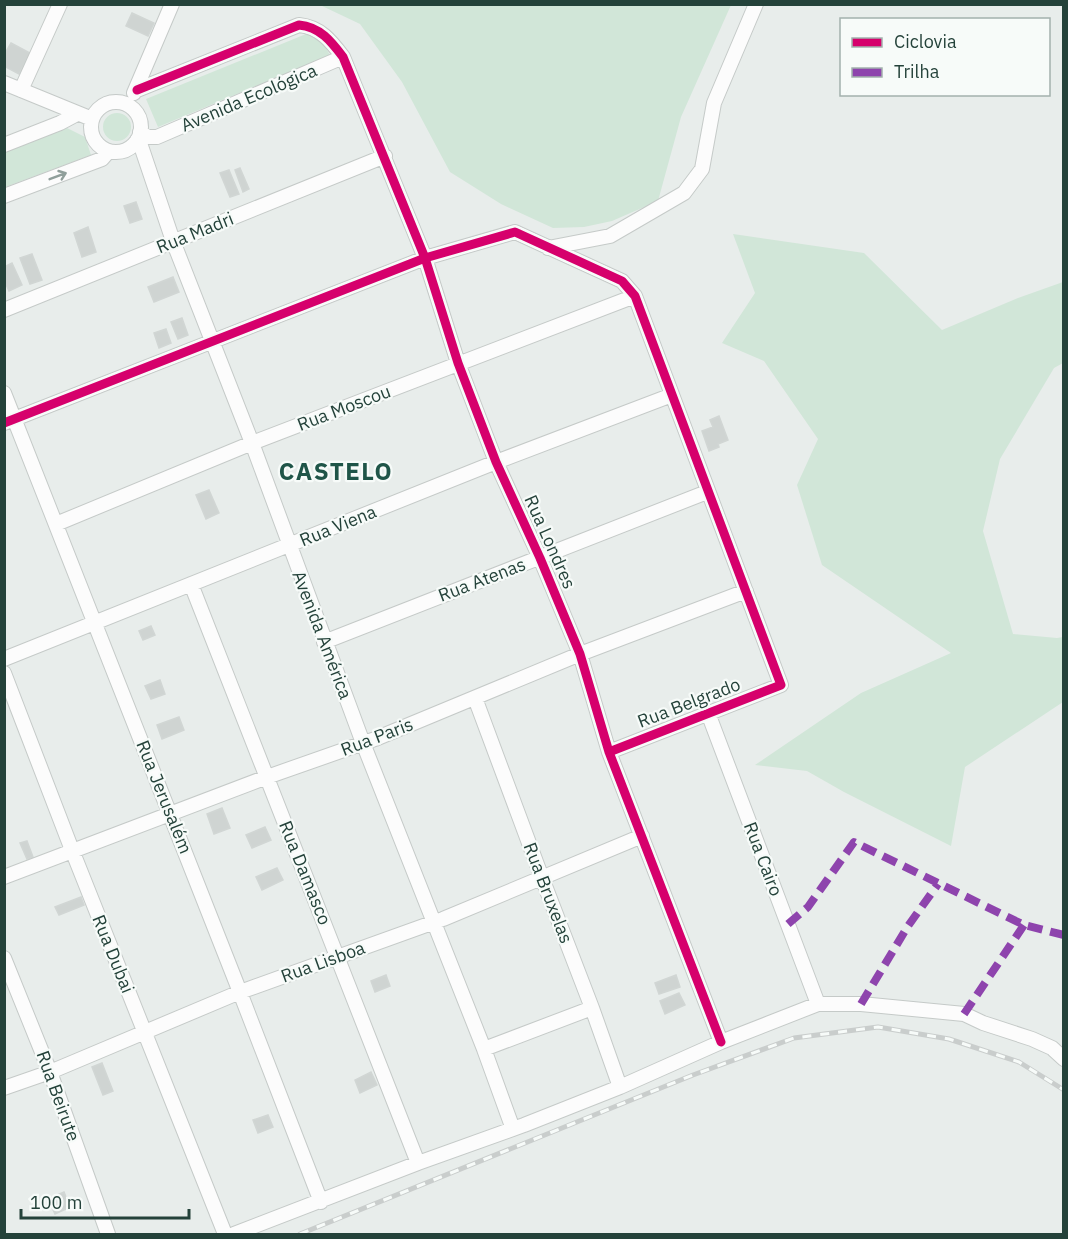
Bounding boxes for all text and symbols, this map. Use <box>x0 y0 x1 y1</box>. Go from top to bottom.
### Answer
legend <box>840 18 1050 96</box>
text: Ciclovia <box>894 30 957 53</box>
street label: Avenida Ecológica <box>177 58 321 137</box>
text: Trilha <box>894 60 940 83</box>
one-way arrow <box>48 169 67 180</box>
street label: Rua Madri <box>153 207 237 258</box>
street label: Rua Moscou <box>294 379 394 436</box>
district label: CASTELO <box>279 455 393 487</box>
street label: Rua Londres <box>520 491 581 592</box>
street label: Rua Viena <box>296 500 380 551</box>
street label: Rua Atenas <box>435 552 529 607</box>
street label: Avenida América <box>287 567 358 703</box>
street label: Rua Belgrado <box>634 672 744 733</box>
street label: Rua Paris <box>337 712 416 761</box>
street label: Rua Jerusalém <box>131 737 198 857</box>
street label: Rua Damasco <box>274 817 337 928</box>
street label: Rua Cairo <box>739 819 788 899</box>
street label: Rua Bruxelas <box>519 839 578 947</box>
street label: Rua Dubai <box>87 911 140 996</box>
street label: Rua Lisboa <box>278 936 368 987</box>
street label: Rua Beirute <box>31 1047 86 1144</box>
scale bar <box>21 1182 189 1220</box>
text: 100 m <box>30 1191 82 1214</box>

